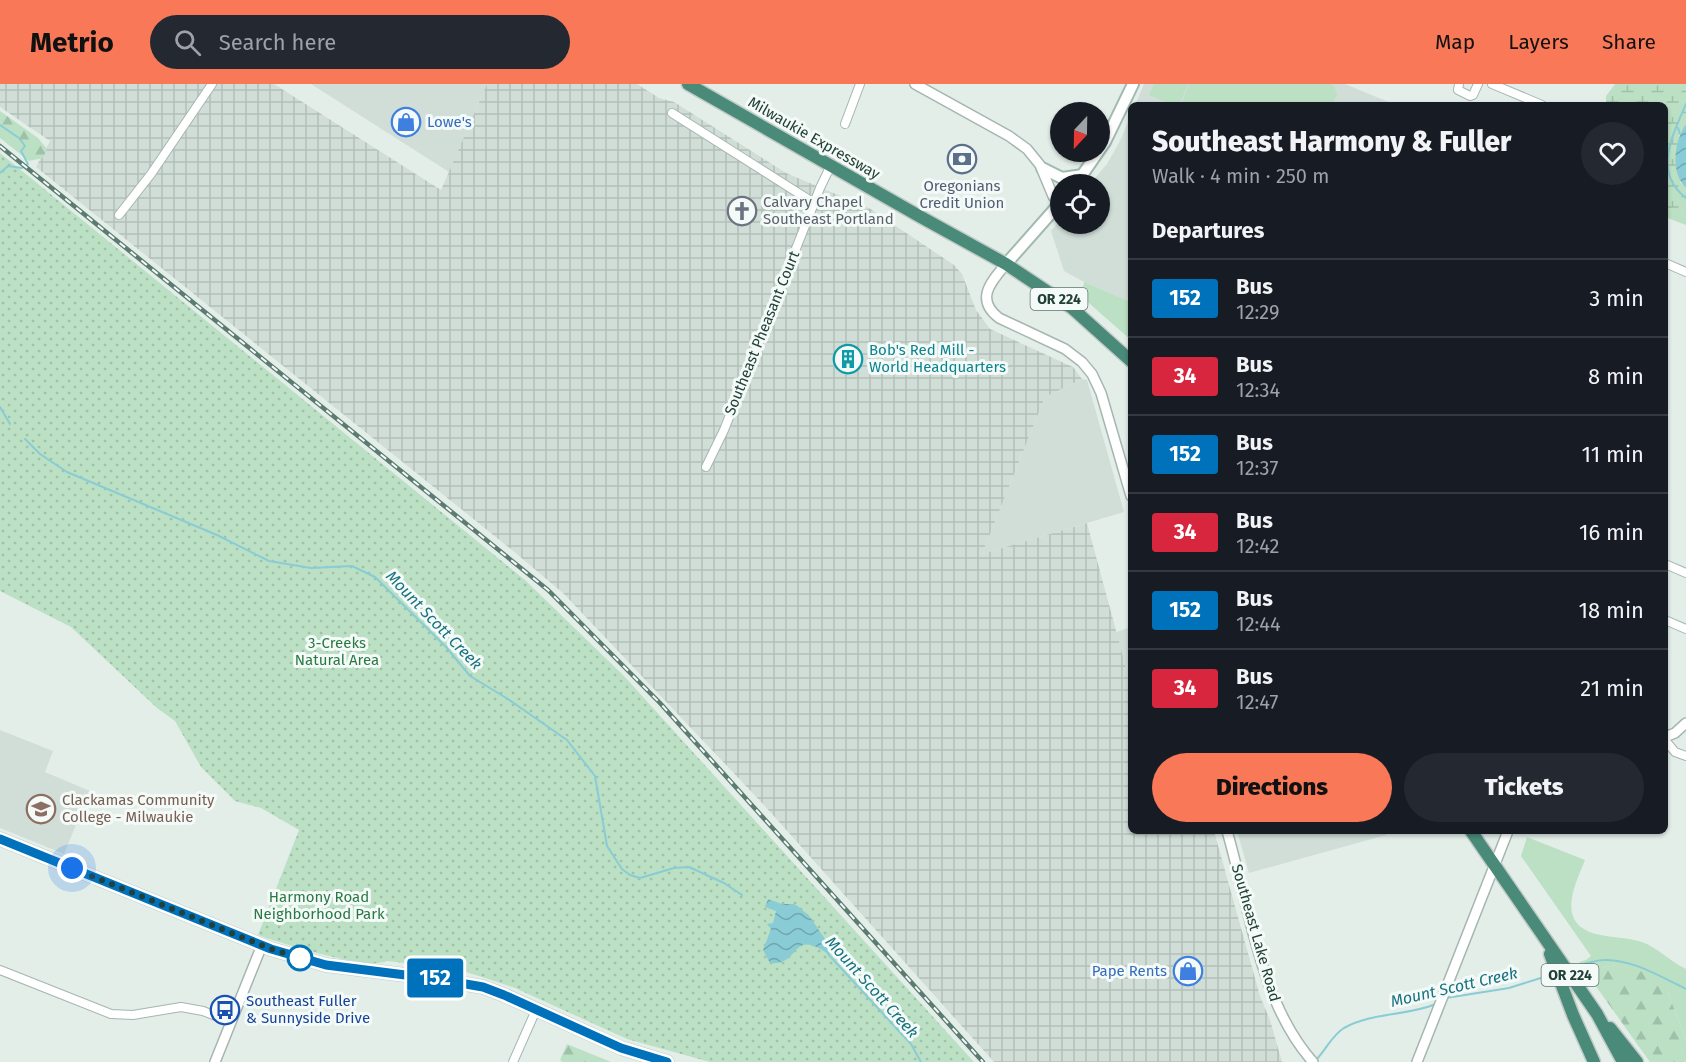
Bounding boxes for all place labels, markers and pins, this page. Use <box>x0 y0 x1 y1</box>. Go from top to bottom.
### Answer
shop icon: Lowe's <box>390 106 422 138</box>
place label: Lowe's <box>427 113 472 131</box>
bank icon: Oregonians Credit Union <box>946 143 978 175</box>
place label: Oregonians Credit Union <box>920 177 1004 212</box>
place label: Calvary Chapel Southeast Portland <box>763 193 894 228</box>
church icon: Calvary Chapel Southeast Portland <box>726 195 758 227</box>
place label: Bob's Red Mill - World Headquarters <box>869 341 1006 376</box>
building icon: Bob's Red Mill - World Headquarters <box>832 343 864 375</box>
place label: Clackamas Community College - Milwaukie <box>62 791 215 826</box>
school or university icon: Clackamas Community College - Milwaukie <box>25 793 57 825</box>
unlabelled marker <box>287 945 313 971</box>
shop icon: Pape Rents <box>1172 955 1204 987</box>
place label: Pape Rents <box>1092 962 1167 980</box>
place label: Southeast Fuller & Sunnyside Drive <box>246 992 370 1027</box>
bus stop icon: Southeast Fuller & Sunnyside Drive <box>209 994 241 1026</box>

